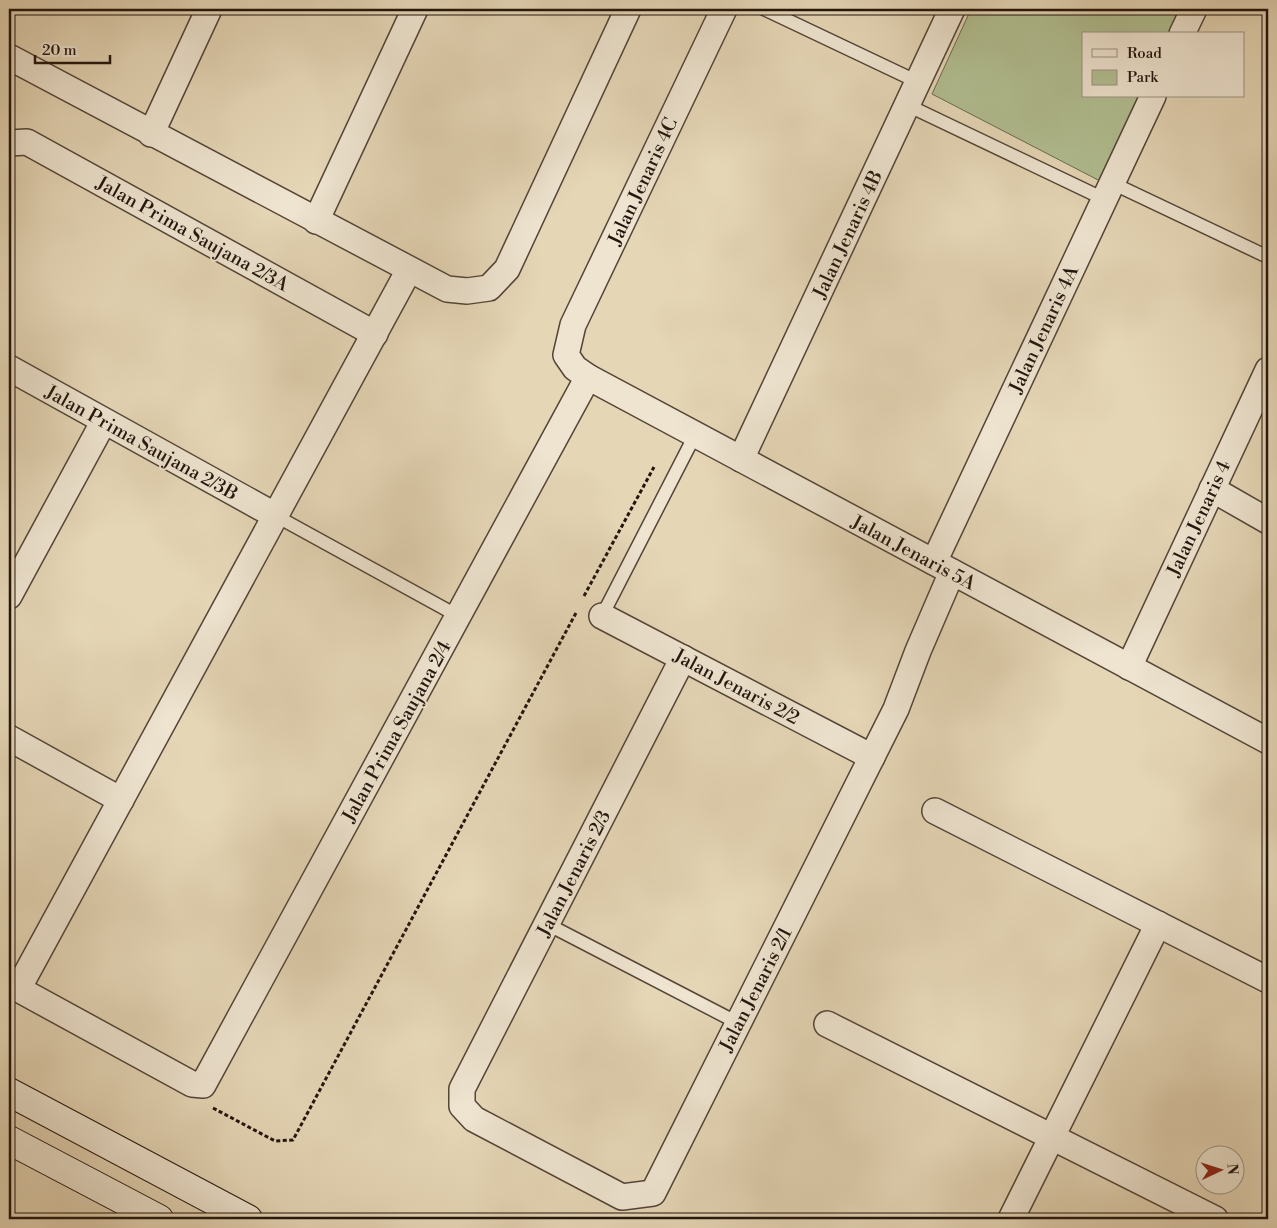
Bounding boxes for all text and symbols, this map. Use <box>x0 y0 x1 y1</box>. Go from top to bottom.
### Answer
scale bar <box>35 32 110 64</box>
legend <box>1082 32 1244 98</box>
text: 20 m <box>42 41 77 60</box>
text: Road <box>1127 44 1162 63</box>
text: Park <box>1127 68 1159 87</box>
street label: Jalan Jenaris 4C <box>602 114 683 250</box>
street label: Jalan Jenaris 4B <box>807 167 888 303</box>
street label: Jalan Prima Saujana 2/3A <box>91 170 294 297</box>
street label: Jalan Jenaris 4A <box>1003 261 1084 398</box>
street label: Jalan Prima Saujana 2/3B <box>40 379 242 506</box>
street label: Jalan Jenaris 4 <box>1161 457 1236 581</box>
street label: Jalan Jenaris 5A <box>846 510 981 596</box>
street label: Jalan Prima Saujana 2/4 <box>336 636 457 827</box>
street label: Jalan Jenaris 2/2 <box>669 643 804 730</box>
street label: Jalan Jenaris 2/3 <box>531 806 616 942</box>
street label: Jalan Jenaris 2/1 <box>714 923 798 1057</box>
north arrow <box>1194 1146 1244 1196</box>
text: N <box>1223 1163 1241 1175</box>

